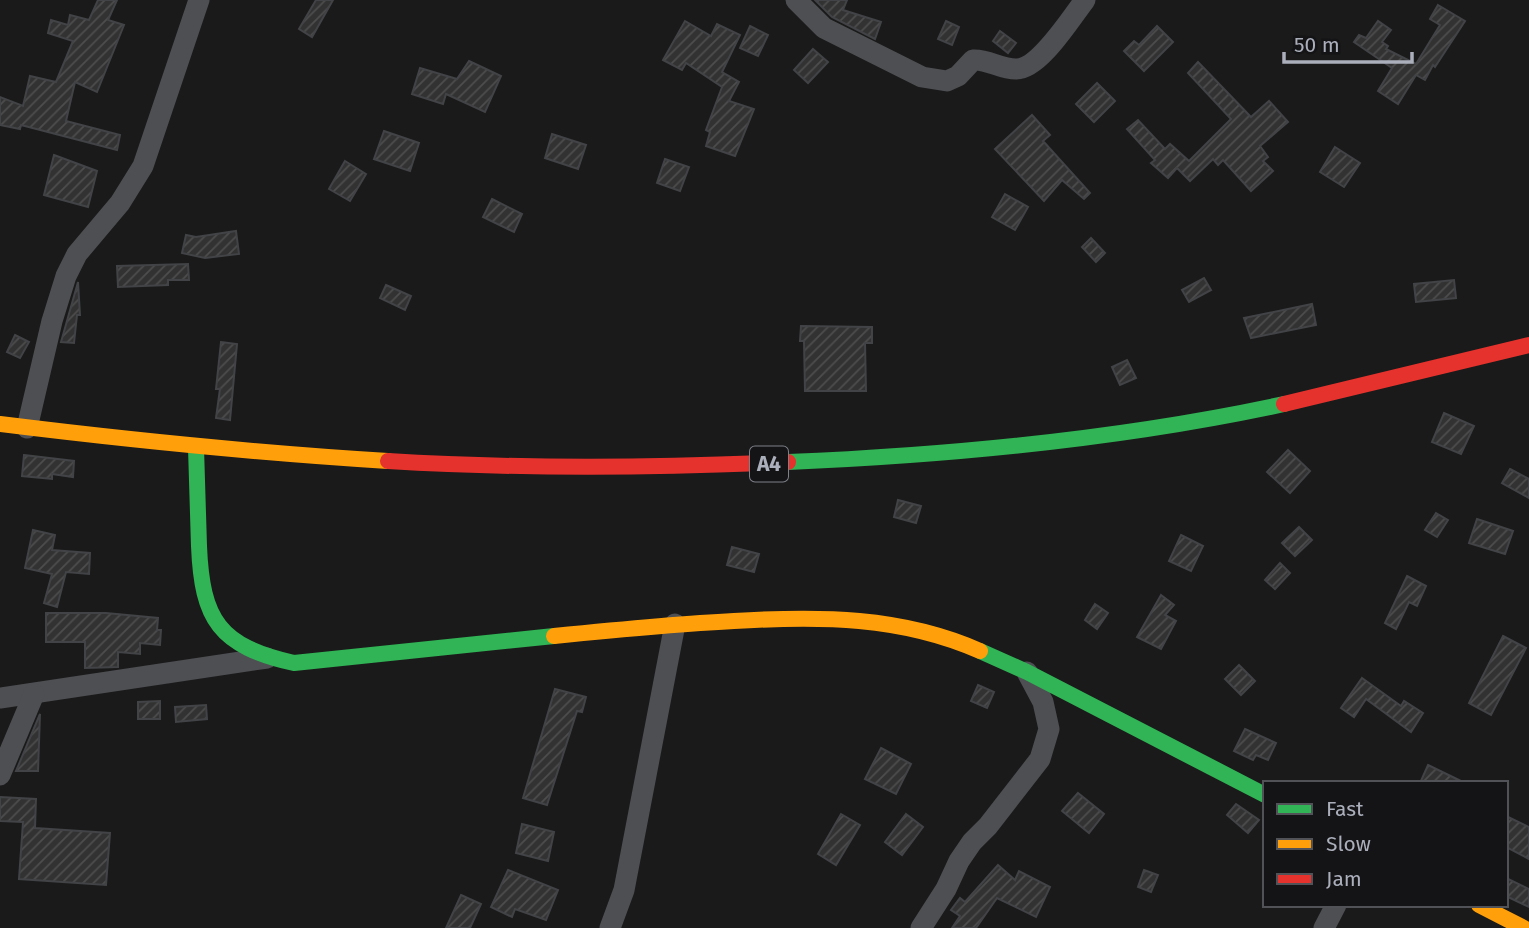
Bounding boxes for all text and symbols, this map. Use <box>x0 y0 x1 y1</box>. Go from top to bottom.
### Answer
scale bar <box>1284 21 1412 65</box>
text: 50 m <box>1294 32 1340 58</box>
road number: A4 <box>750 447 788 482</box>
legend <box>1263 781 1508 907</box>
text: Fast <box>1326 796 1364 822</box>
text: Slow <box>1326 831 1371 857</box>
text: Jam <box>1326 866 1362 892</box>

